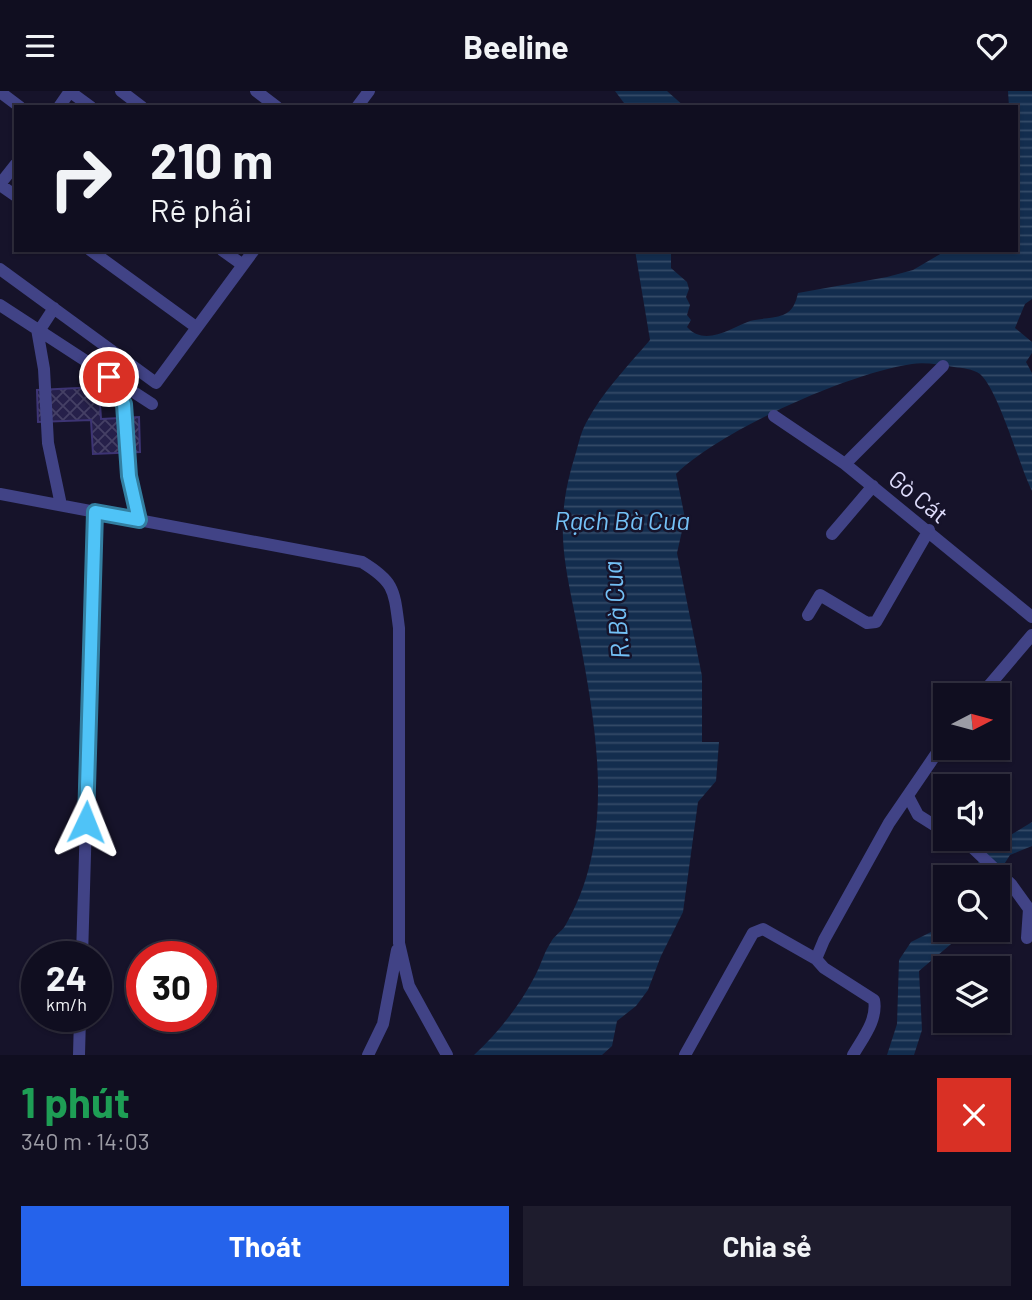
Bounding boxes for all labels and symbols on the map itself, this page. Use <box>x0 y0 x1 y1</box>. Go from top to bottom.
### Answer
pin <box>79 347 139 407</box>
street label: Gò Cát <box>884 463 954 529</box>
water label: Rạch Bà Cua <box>554 504 690 535</box>
water label: R.Bà Cua <box>595 560 635 660</box>
north arrow <box>933 683 1010 759</box>
position arrow <box>49 785 123 859</box>
speed limit sign: 30 <box>126 941 217 1032</box>

